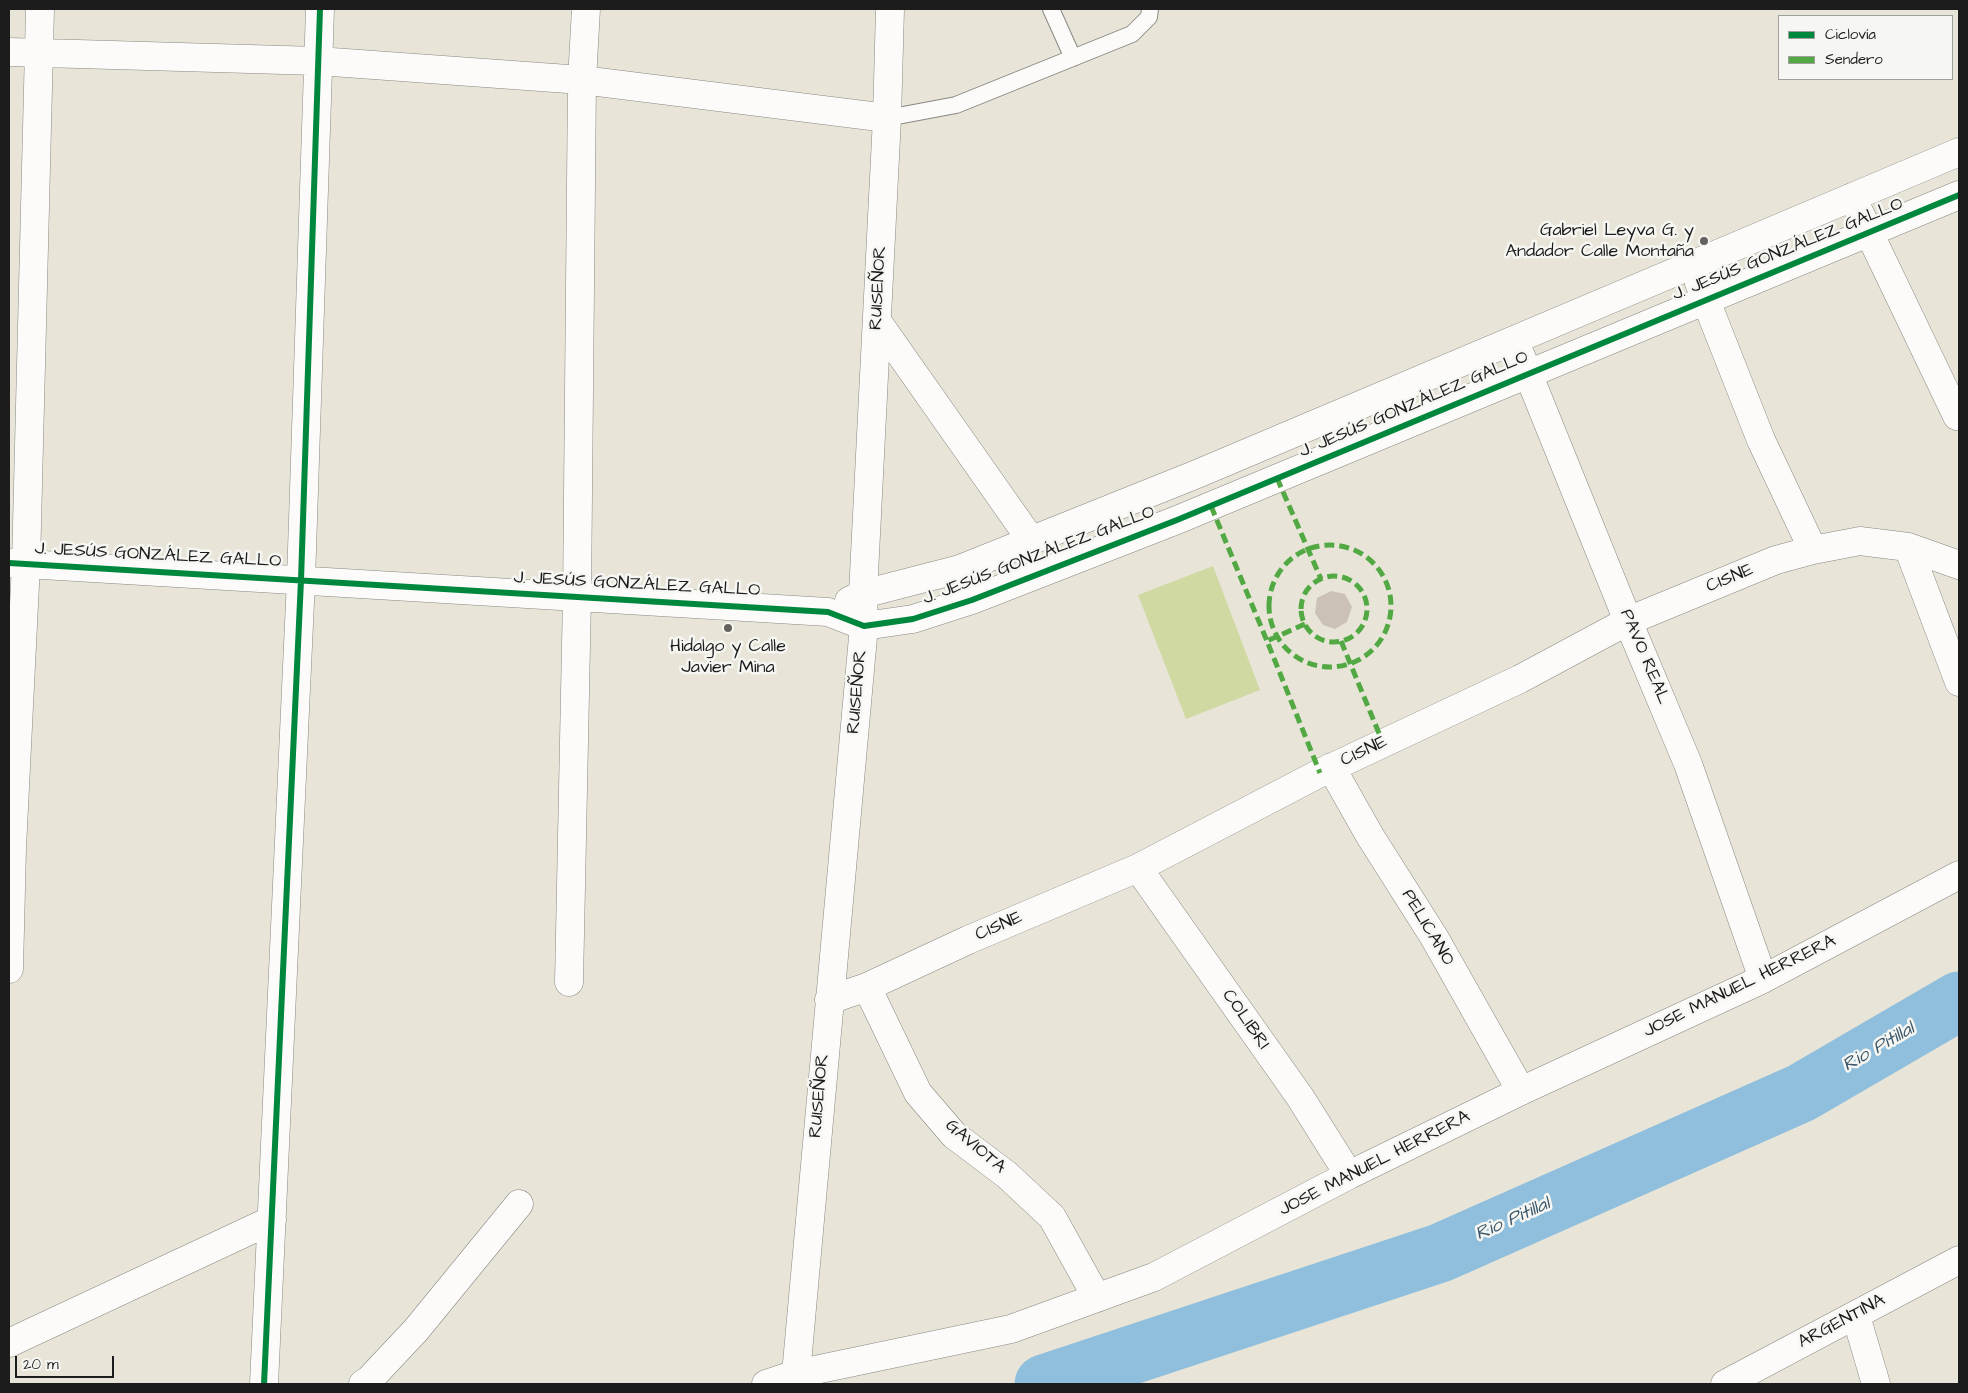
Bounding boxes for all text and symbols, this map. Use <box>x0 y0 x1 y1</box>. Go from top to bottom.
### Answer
legend <box>1778 15 1953 80</box>
text: Ciclovía <box>1825 24 1876 45</box>
text: Sendero <box>1825 49 1883 70</box>
street label: J. JESÚS GONZÁLEZ GALLO <box>1670 194 1906 306</box>
place label: Gabriel Leyva G. y Andador Calle Montaña <box>1505 220 1694 262</box>
marker: Gabriel Leyva G. y Andador Calle Montaña <box>1698 235 1710 247</box>
street label: RUISEÑOR <box>866 245 892 331</box>
street label: J. JESÚS GONZÁLEZ GALLO <box>1296 347 1532 463</box>
street label: J. JESÚS GONZÁLEZ GALLO <box>920 502 1158 610</box>
street label: J. JESÚS GONZÁLEZ GALLO <box>34 539 282 573</box>
street label: CISNE <box>1703 560 1757 598</box>
street label: J. JESÚS GONZÁLEZ GALLO <box>513 568 761 602</box>
street label: PAVO REAL <box>1614 606 1674 708</box>
marker: Hidalgo y Calle Javier Mina <box>722 622 734 634</box>
place label: Hidalgo y Calle Javier Mina <box>670 636 786 679</box>
street label: RUISEÑOR <box>844 649 872 735</box>
street label: CISNE <box>1337 732 1391 772</box>
street label: PELICANO <box>1396 886 1458 970</box>
street label: CISNE <box>972 907 1026 947</box>
street label: JOSE MANUEL HERRERA <box>1640 931 1840 1043</box>
street label: COLIBRI <box>1217 986 1273 1054</box>
water label: Rio Pitillal <box>1839 1018 1919 1078</box>
street label: RUISEÑOR <box>806 1053 834 1139</box>
street label: JOSE MANUEL HERRERA <box>1276 1106 1474 1222</box>
street label: GAVIOTA <box>940 1115 1010 1179</box>
water label: Rio Pitillal <box>1472 1194 1554 1246</box>
street label: ARGENTINA <box>1795 1290 1889 1354</box>
scale bar <box>18 1346 116 1378</box>
text: 20 m <box>23 1354 59 1375</box>

